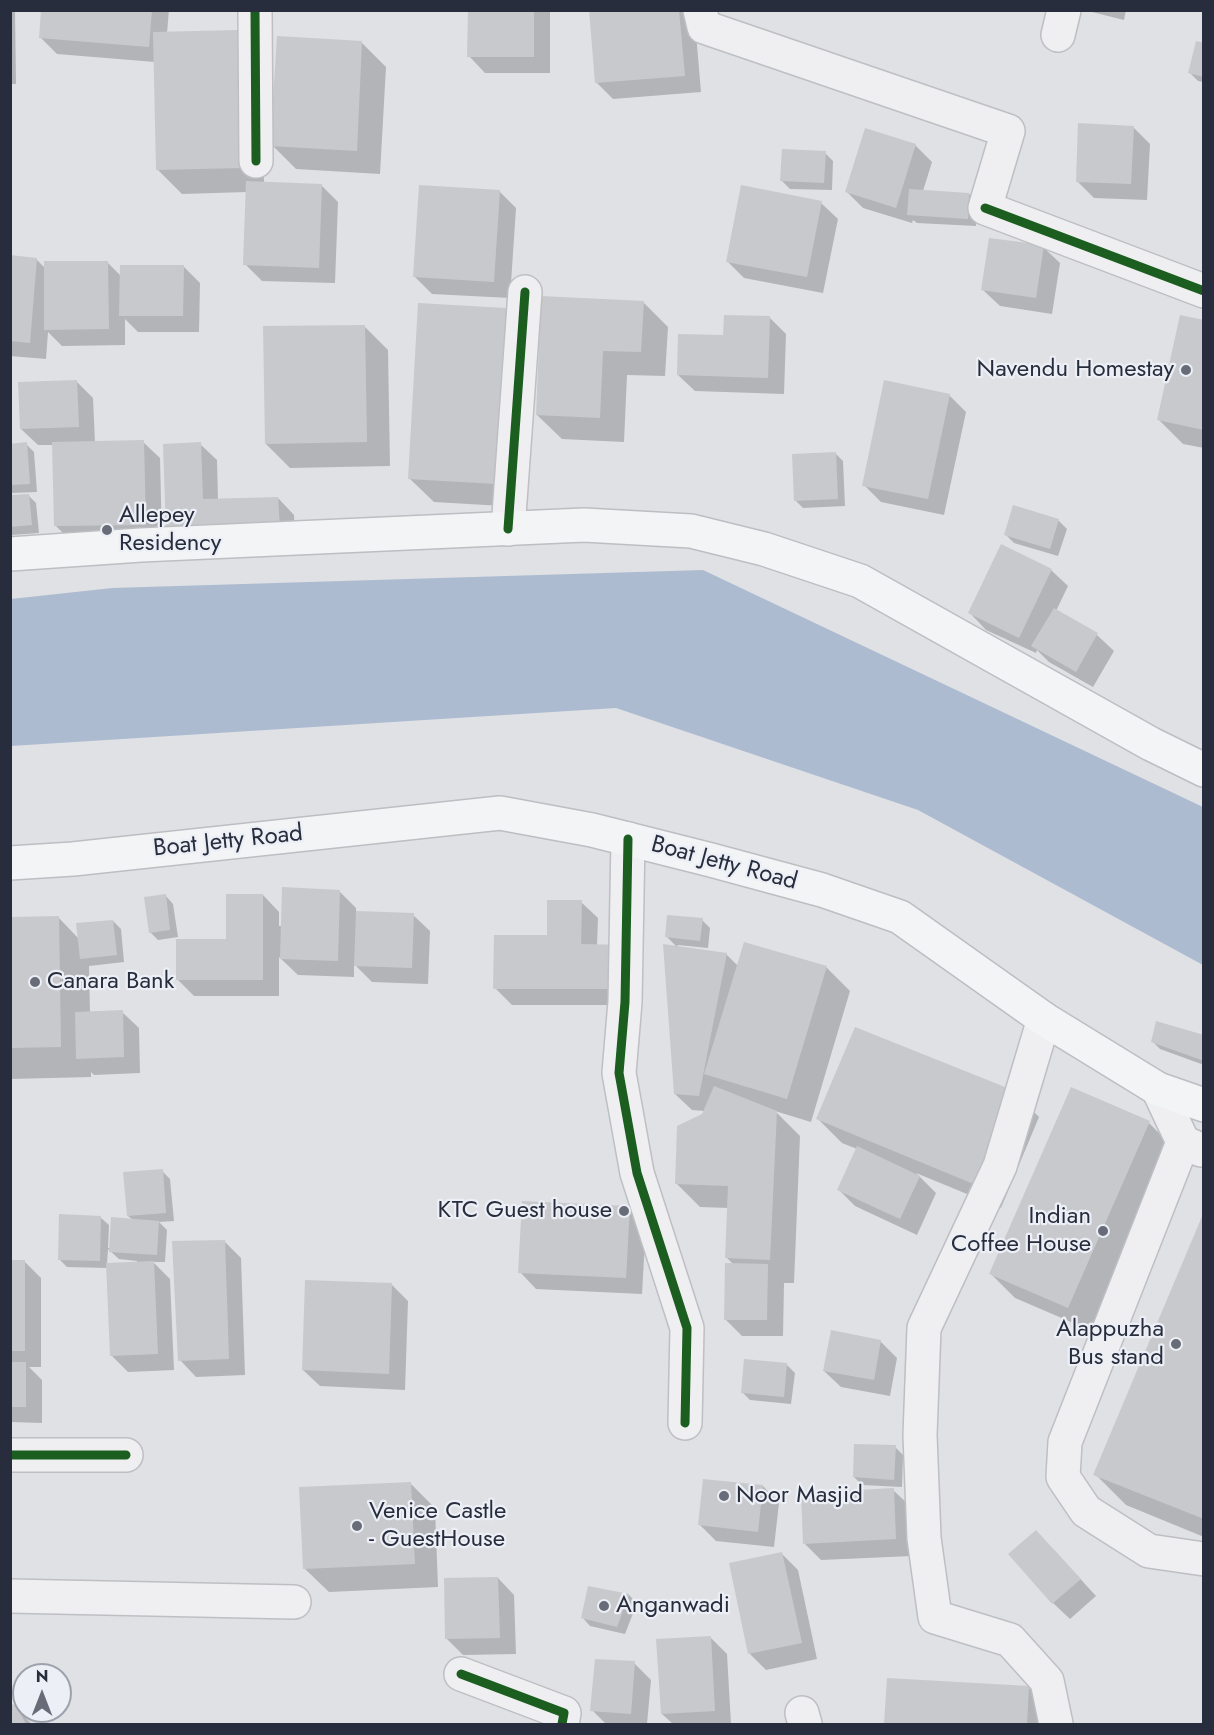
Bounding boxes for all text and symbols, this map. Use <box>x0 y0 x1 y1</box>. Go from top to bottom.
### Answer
place label: Navendu Homestay <box>977 356 1174 384</box>
marker: Navendu Homestay <box>1179 363 1193 377</box>
place label: Allepey Residency <box>119 502 221 558</box>
marker: Allepey Residency <box>100 523 114 537</box>
street label: Boat Jetty Road <box>152 820 304 864</box>
street label: Boat Jetty Road <box>648 831 800 897</box>
place label: Canara Bank <box>47 968 174 996</box>
marker: Canara Bank <box>28 975 42 989</box>
place label: KTC Guest house <box>438 1197 612 1225</box>
place label: Indian Coffee House <box>951 1203 1091 1259</box>
marker: KTC Guest house <box>617 1204 631 1218</box>
marker: Indian Coffee House <box>1096 1224 1110 1238</box>
place label: Alappuzha Bus stand <box>1056 1316 1164 1372</box>
marker: Alappuzha Bus stand <box>1169 1337 1183 1351</box>
place label: Noor Masjid <box>736 1482 863 1510</box>
marker: Noor Masjid <box>717 1489 731 1503</box>
place label: Venice Castle - GuestHouse <box>369 1498 506 1554</box>
marker: Venice Castle - GuestHouse <box>350 1519 364 1533</box>
place label: Anganwadi <box>616 1592 730 1620</box>
marker: Anganwadi <box>597 1599 611 1613</box>
north arrow <box>12 1663 72 1723</box>
text: N <box>36 1665 48 1688</box>

